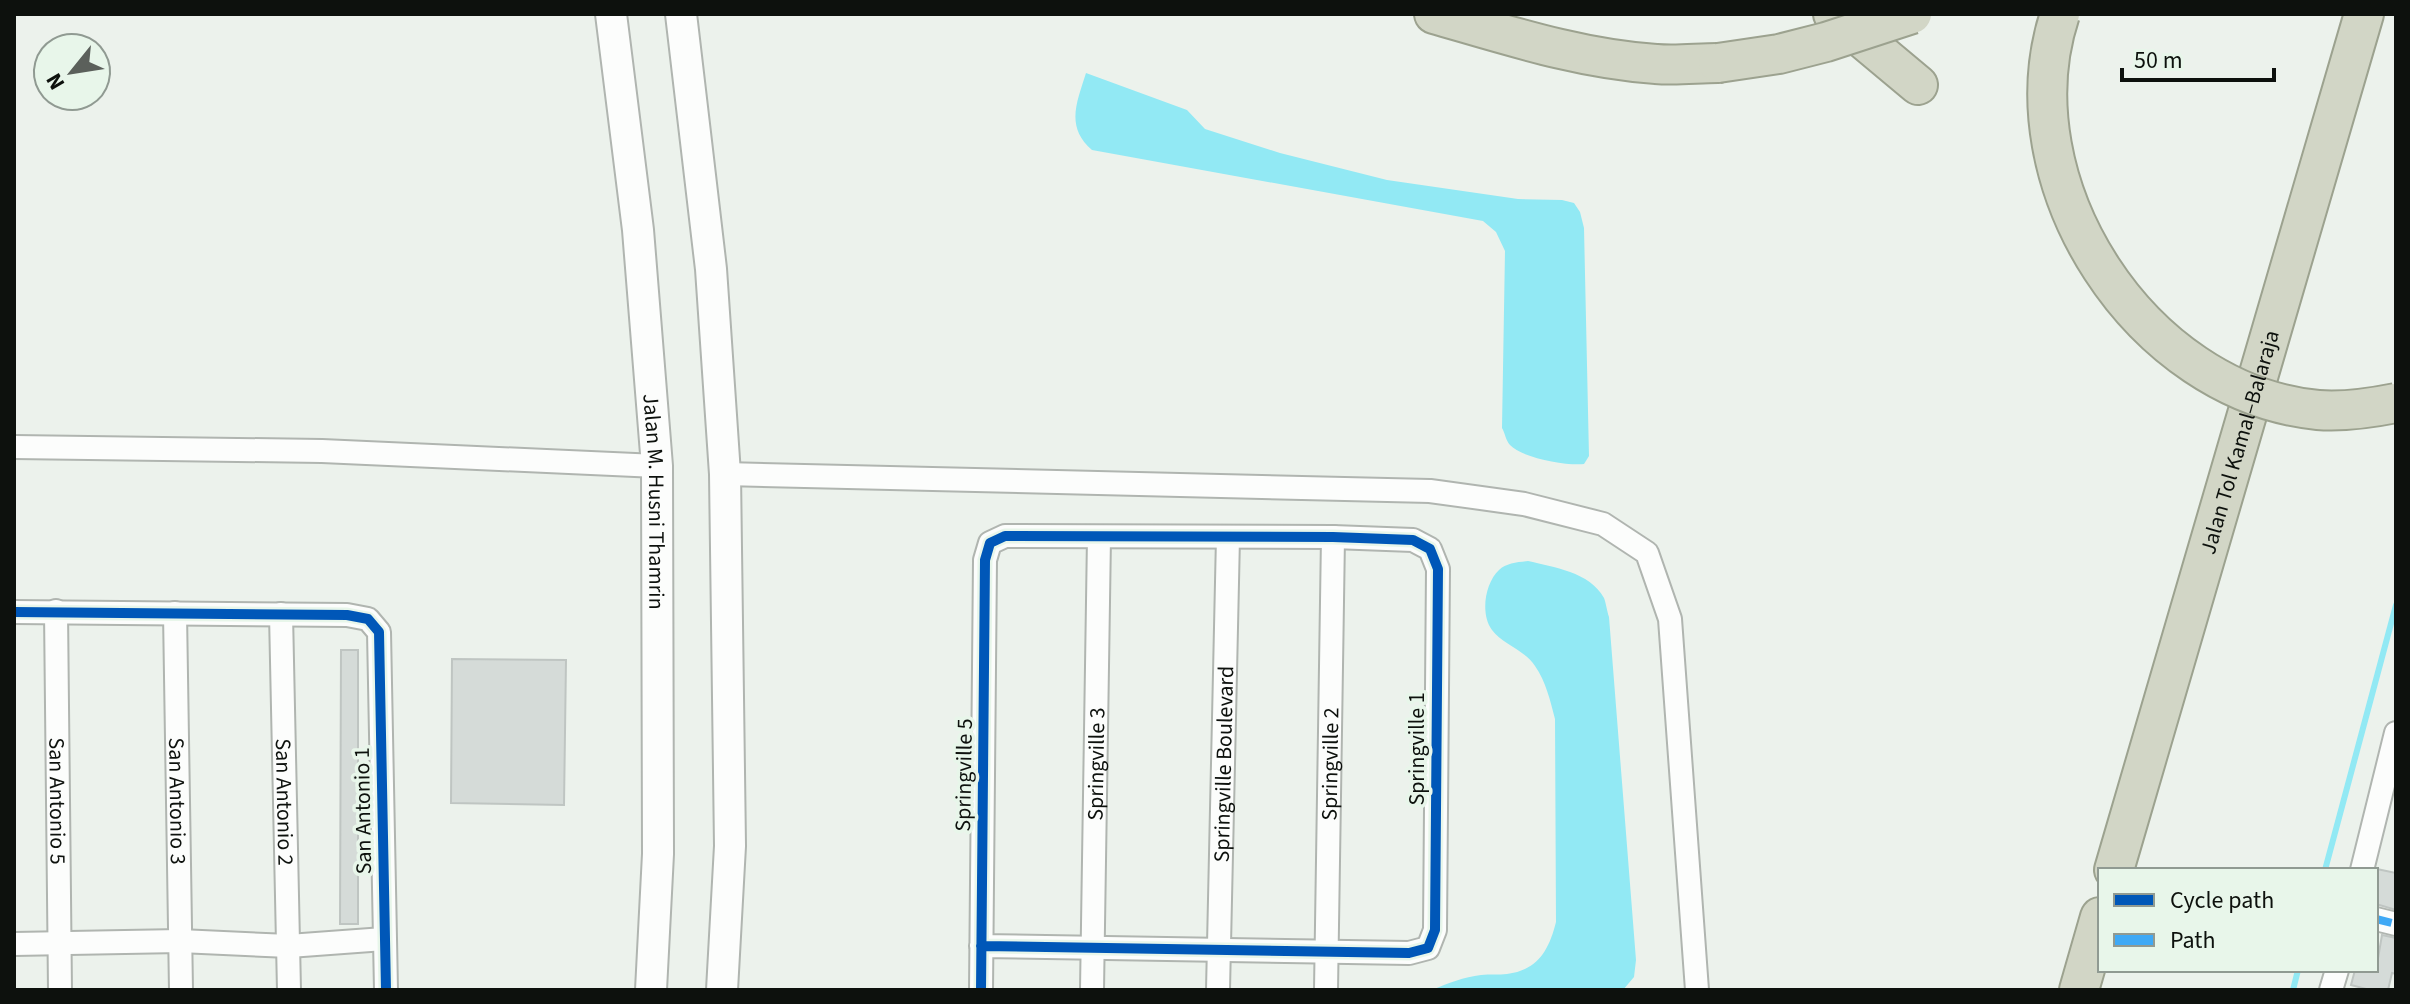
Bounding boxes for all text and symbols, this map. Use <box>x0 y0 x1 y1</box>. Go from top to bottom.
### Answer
north arrow <box>32 32 112 112</box>
scale bar <box>2122 32 2274 82</box>
text: 50 m <box>2134 43 2183 78</box>
text: N <box>38 67 73 96</box>
street label: Jalan Tol Kamal–Balaraja <box>2192 326 2288 558</box>
street label: Jalan M. Husni Thamrin <box>634 392 672 610</box>
street label: Springville Boulevard <box>1206 666 1242 863</box>
street label: Springville 1 <box>1401 692 1433 806</box>
street label: Springville 3 <box>1080 707 1113 821</box>
street label: Springville 2 <box>1314 707 1347 821</box>
street label: Springville 5 <box>947 718 981 832</box>
street label: San Antonio 5 <box>40 737 74 865</box>
street label: San Antonio 3 <box>160 737 194 865</box>
street label: San Antonio 2 <box>267 738 301 866</box>
street label: San Antonio 1 <box>346 747 380 875</box>
legend <box>2098 868 2378 972</box>
text: Cycle path <box>2170 883 2274 918</box>
text: Path <box>2170 923 2216 958</box>

